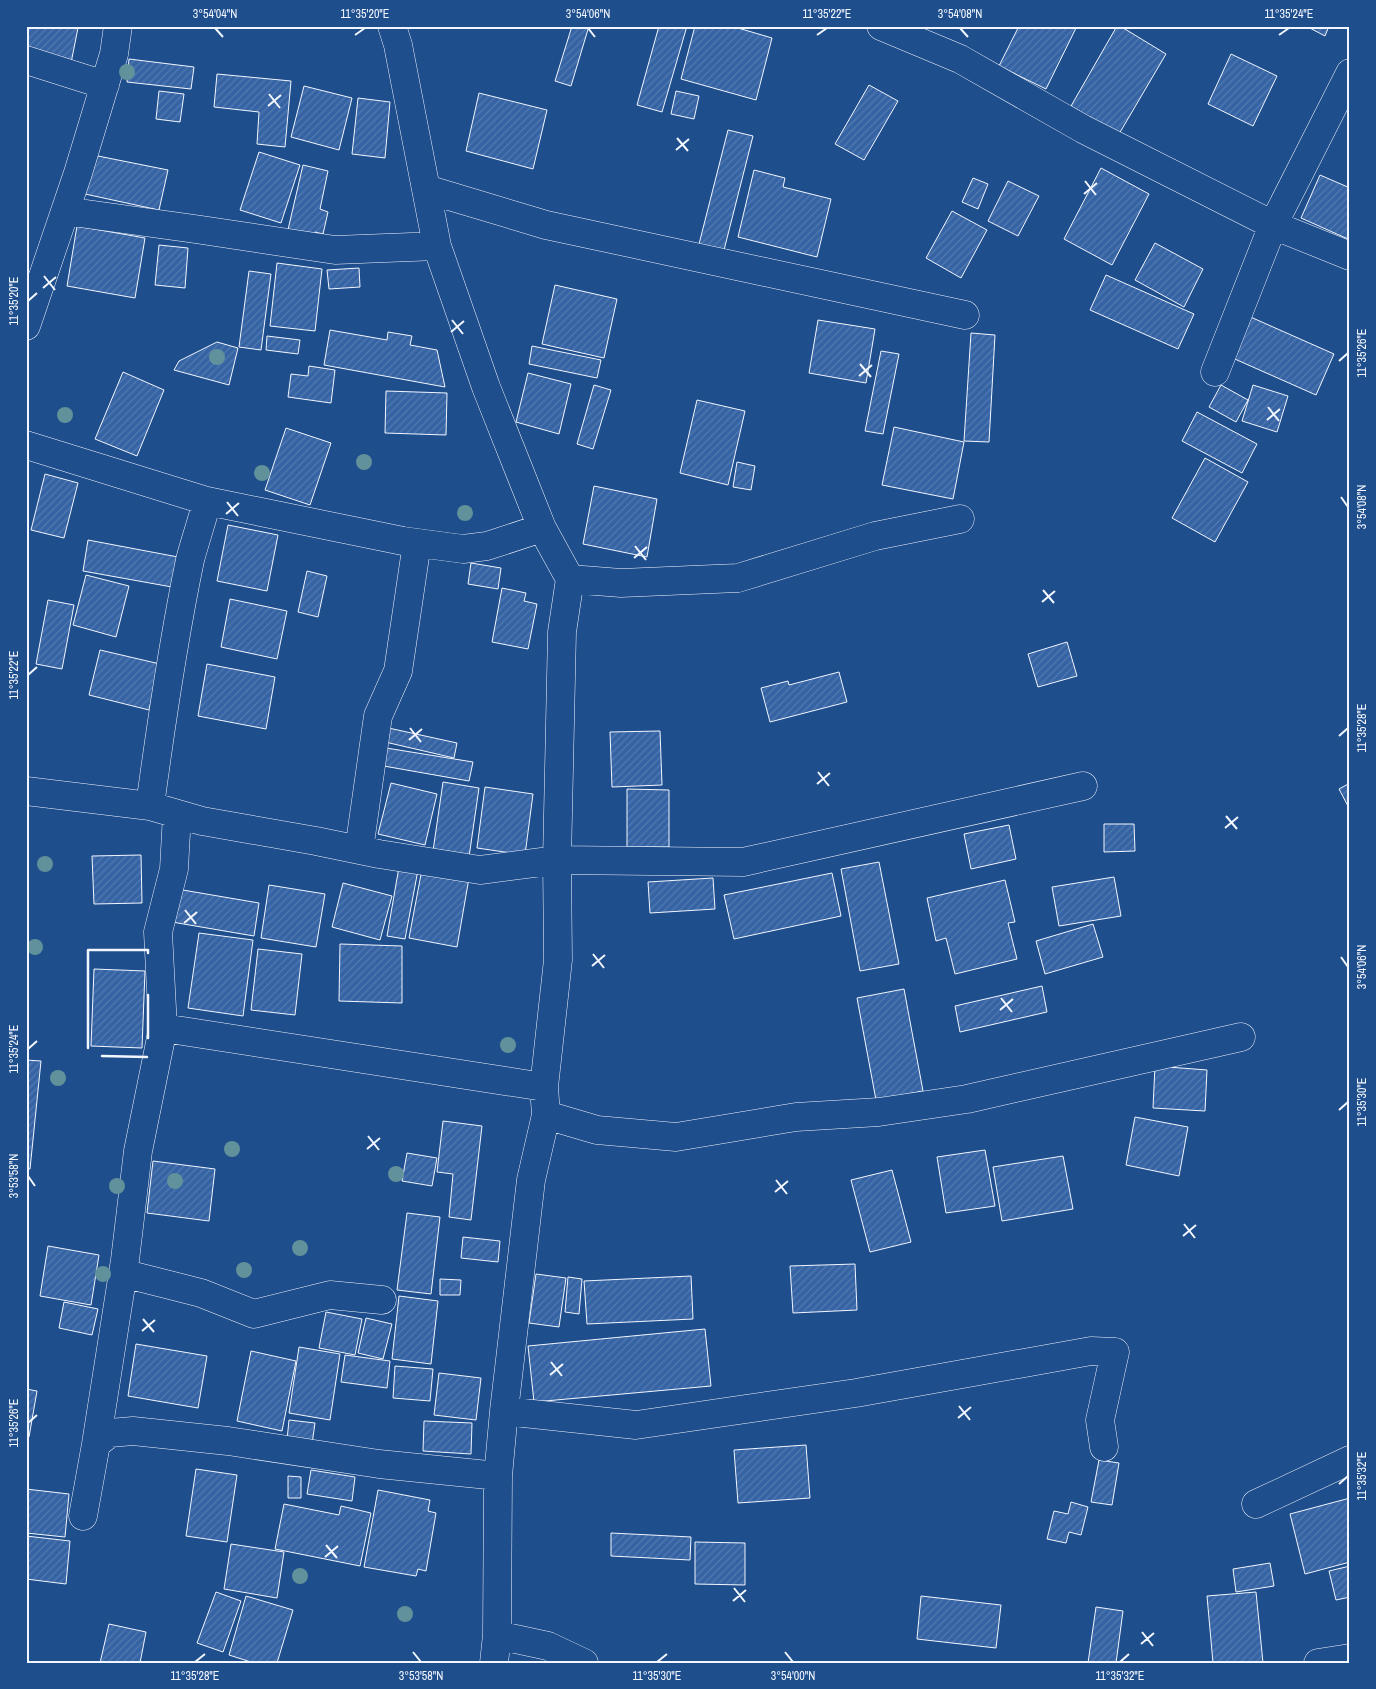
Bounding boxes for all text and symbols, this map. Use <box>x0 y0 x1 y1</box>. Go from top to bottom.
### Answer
text: 3°54'04"N <box>193 6 237 22</box>
text: 11°35'20"E <box>341 6 389 22</box>
text: 3°54'06"N <box>566 6 610 22</box>
text: 11°35'22"E <box>803 6 851 22</box>
text: 3°54'08"N <box>938 6 982 22</box>
text: 11°35'24"E <box>1265 6 1313 22</box>
text: 11°35'20"E <box>6 277 22 325</box>
text: 11°35'26"E <box>1354 329 1370 377</box>
text: 3°54'08"N <box>1354 485 1370 529</box>
text: 11°35'22"E <box>6 651 22 699</box>
text: 11°35'28"E <box>1354 704 1370 752</box>
text: 3°54'06"N <box>1354 945 1370 989</box>
text: 11°35'24"E <box>6 1025 22 1073</box>
text: 11°35'30"E <box>1354 1078 1370 1126</box>
text: 3°53'58"N <box>6 1154 22 1198</box>
text: 11°35'26"E <box>6 1399 22 1447</box>
text: 11°35'32"E <box>1354 1452 1370 1500</box>
text: 11°35'28"E <box>171 1668 219 1684</box>
text: 3°53'58"N <box>399 1668 443 1684</box>
text: 11°35'30"E <box>633 1668 681 1684</box>
text: 3°54'00"N <box>771 1668 815 1684</box>
text: 11°35'32"E <box>1096 1668 1144 1684</box>

